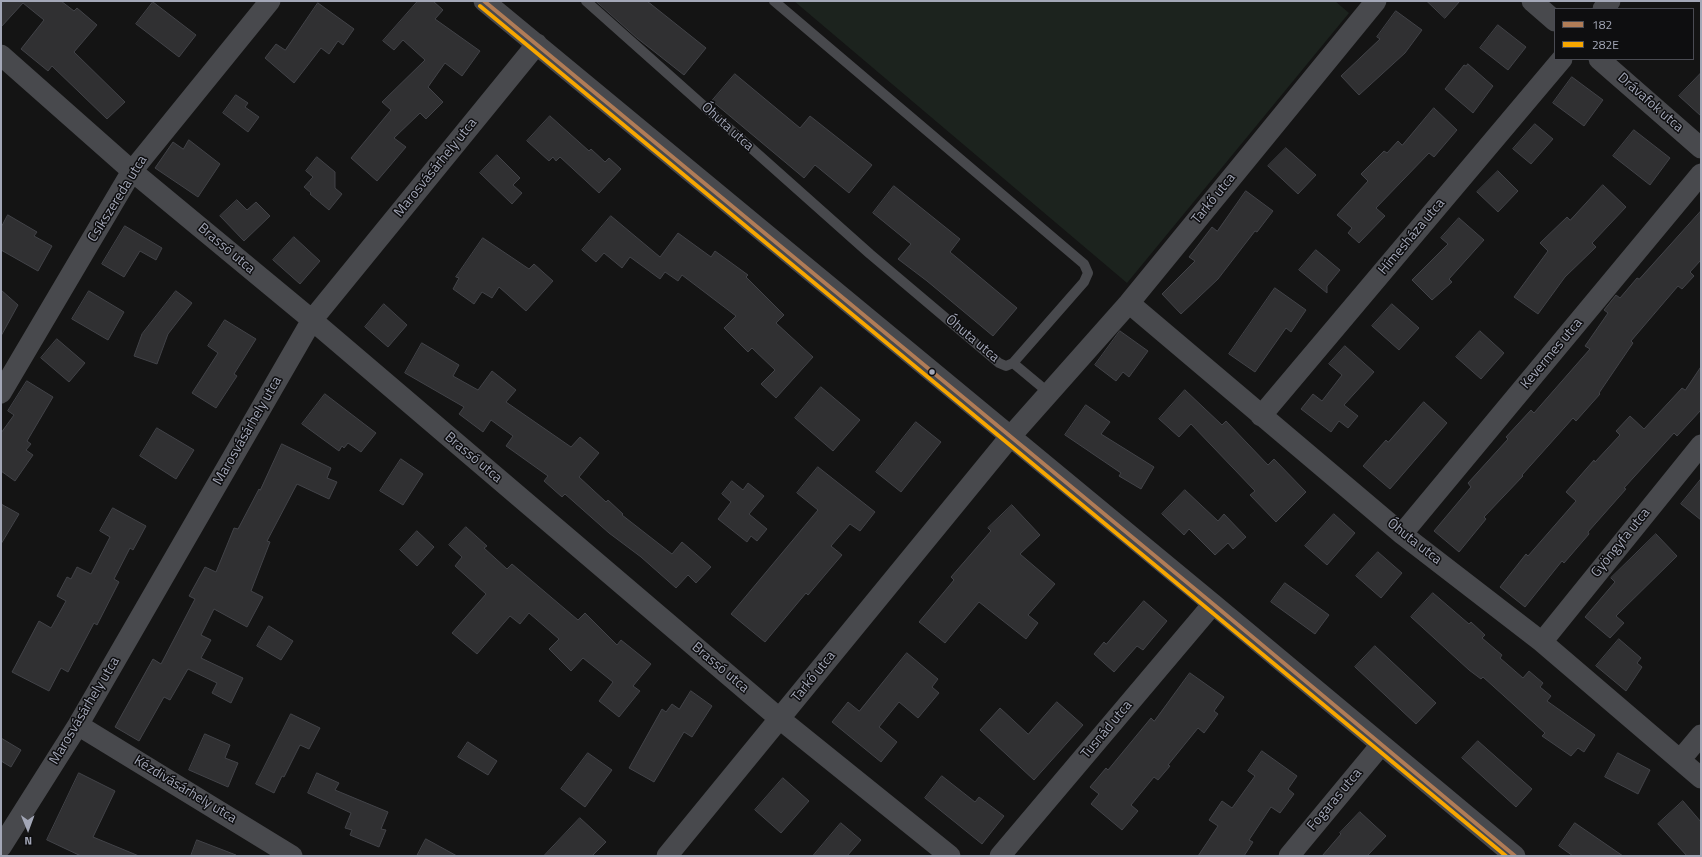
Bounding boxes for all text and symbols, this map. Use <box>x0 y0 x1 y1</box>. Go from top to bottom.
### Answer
legend <box>1554 8 1694 60</box>
text: 182 <box>1592 15 1612 34</box>
text: 282E <box>1592 35 1619 54</box>
street label: Drávafok utca <box>1614 70 1686 136</box>
street label: Óhuta utca <box>697 99 757 155</box>
street label: Marosvásárhely utca <box>391 115 481 221</box>
street label: Csíkszereda utca <box>85 153 151 245</box>
street label: Tarkő utca <box>1188 170 1240 228</box>
street label: Hímesháza utca <box>1375 195 1449 279</box>
street label: Brassó utca <box>194 220 258 278</box>
street label: Óhuta utca <box>942 312 1002 366</box>
street label: Kevermes utca <box>1518 315 1586 393</box>
unlabelled marker <box>927 367 937 377</box>
street label: Marosvásárhely utca <box>210 374 286 488</box>
street label: Brassó utca <box>441 429 505 487</box>
street label: Gyöngyfa utca <box>1588 505 1654 581</box>
street label: Óhuta utca <box>1383 515 1445 569</box>
street label: Brassó utca <box>688 639 752 697</box>
street label: Tarkő utca <box>788 648 840 706</box>
street label: Marosvásárhely utca <box>46 654 124 768</box>
street label: Tusnád utca <box>1078 698 1136 762</box>
street label: Kézdivásárhely utca <box>131 753 239 827</box>
street label: Fogaras utca <box>1304 766 1366 834</box>
north arrow <box>8 809 48 849</box>
text: N <box>24 833 32 849</box>

